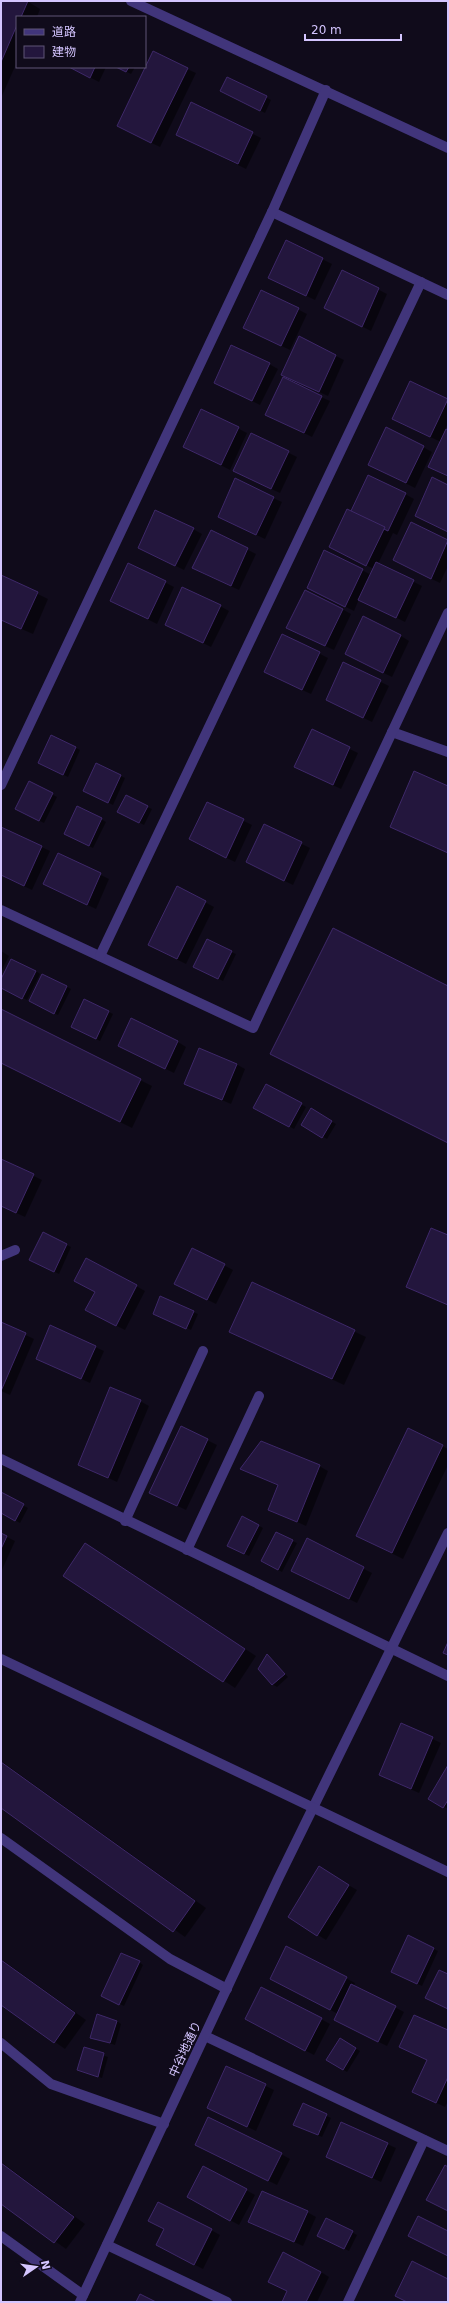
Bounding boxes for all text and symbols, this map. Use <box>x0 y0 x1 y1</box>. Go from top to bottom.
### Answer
legend <box>16 16 146 68</box>
scale bar <box>305 16 401 42</box>
text: 20 m <box>311 23 342 37</box>
text: 道路 <box>52 25 76 39</box>
text: 建物 <box>52 45 76 59</box>
street label: 中谷地通り <box>166 2019 204 2079</box>
north arrow <box>16 2247 56 2287</box>
text: N <box>38 2259 53 2271</box>

